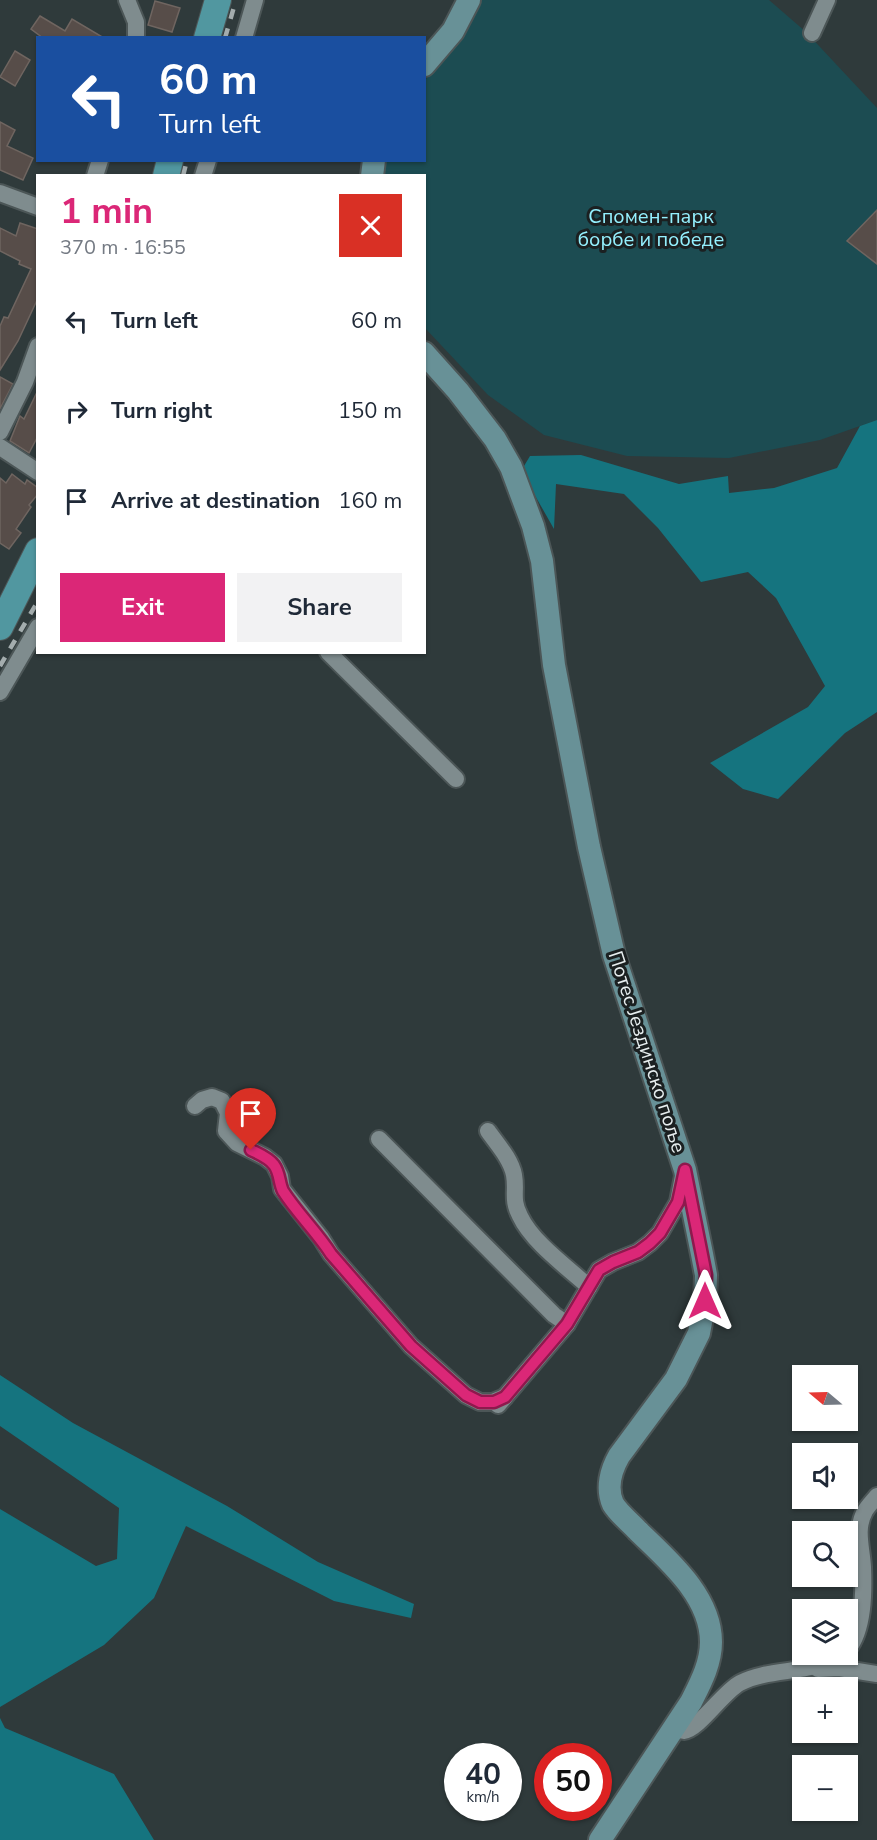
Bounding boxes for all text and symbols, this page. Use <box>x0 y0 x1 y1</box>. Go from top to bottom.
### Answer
text: 60 m <box>159 52 258 109</box>
icon: left <box>60 60 138 138</box>
text: Turn left <box>159 106 260 143</box>
text: 1 min <box>60 187 153 236</box>
button: close <box>339 194 402 257</box>
park label: Спомен-парк борбе и победе <box>578 203 724 253</box>
text: 370 m · 16:55 <box>60 234 186 261</box>
icon: left <box>60 305 93 338</box>
text: Turn left <box>111 306 198 336</box>
text: 60 m <box>351 306 402 336</box>
icon: right <box>60 395 93 428</box>
text: Turn right <box>111 396 212 426</box>
text: 150 m <box>338 396 402 426</box>
icon: arrive <box>60 485 93 518</box>
text: Arrive at destination <box>111 486 320 516</box>
text: 160 m <box>338 486 402 516</box>
button: Exit <box>60 573 225 642</box>
button: Share <box>237 573 402 642</box>
street label: Потес Јездинско поље <box>602 948 692 1156</box>
pin <box>225 1088 276 1150</box>
icon: arrive <box>234 1097 267 1130</box>
position arrow <box>673 1269 737 1333</box>
north arrow <box>792 1365 858 1431</box>
map controls <box>792 1365 858 1821</box>
button: sound <box>792 1443 858 1509</box>
button: search <box>792 1521 858 1587</box>
button: layers <box>792 1599 858 1665</box>
button: + <box>792 1677 858 1743</box>
speed limit sign: 50 <box>534 1743 612 1821</box>
text: 40 <box>465 1754 501 1795</box>
button: − <box>792 1755 858 1821</box>
text: km/h <box>466 1787 500 1807</box>

